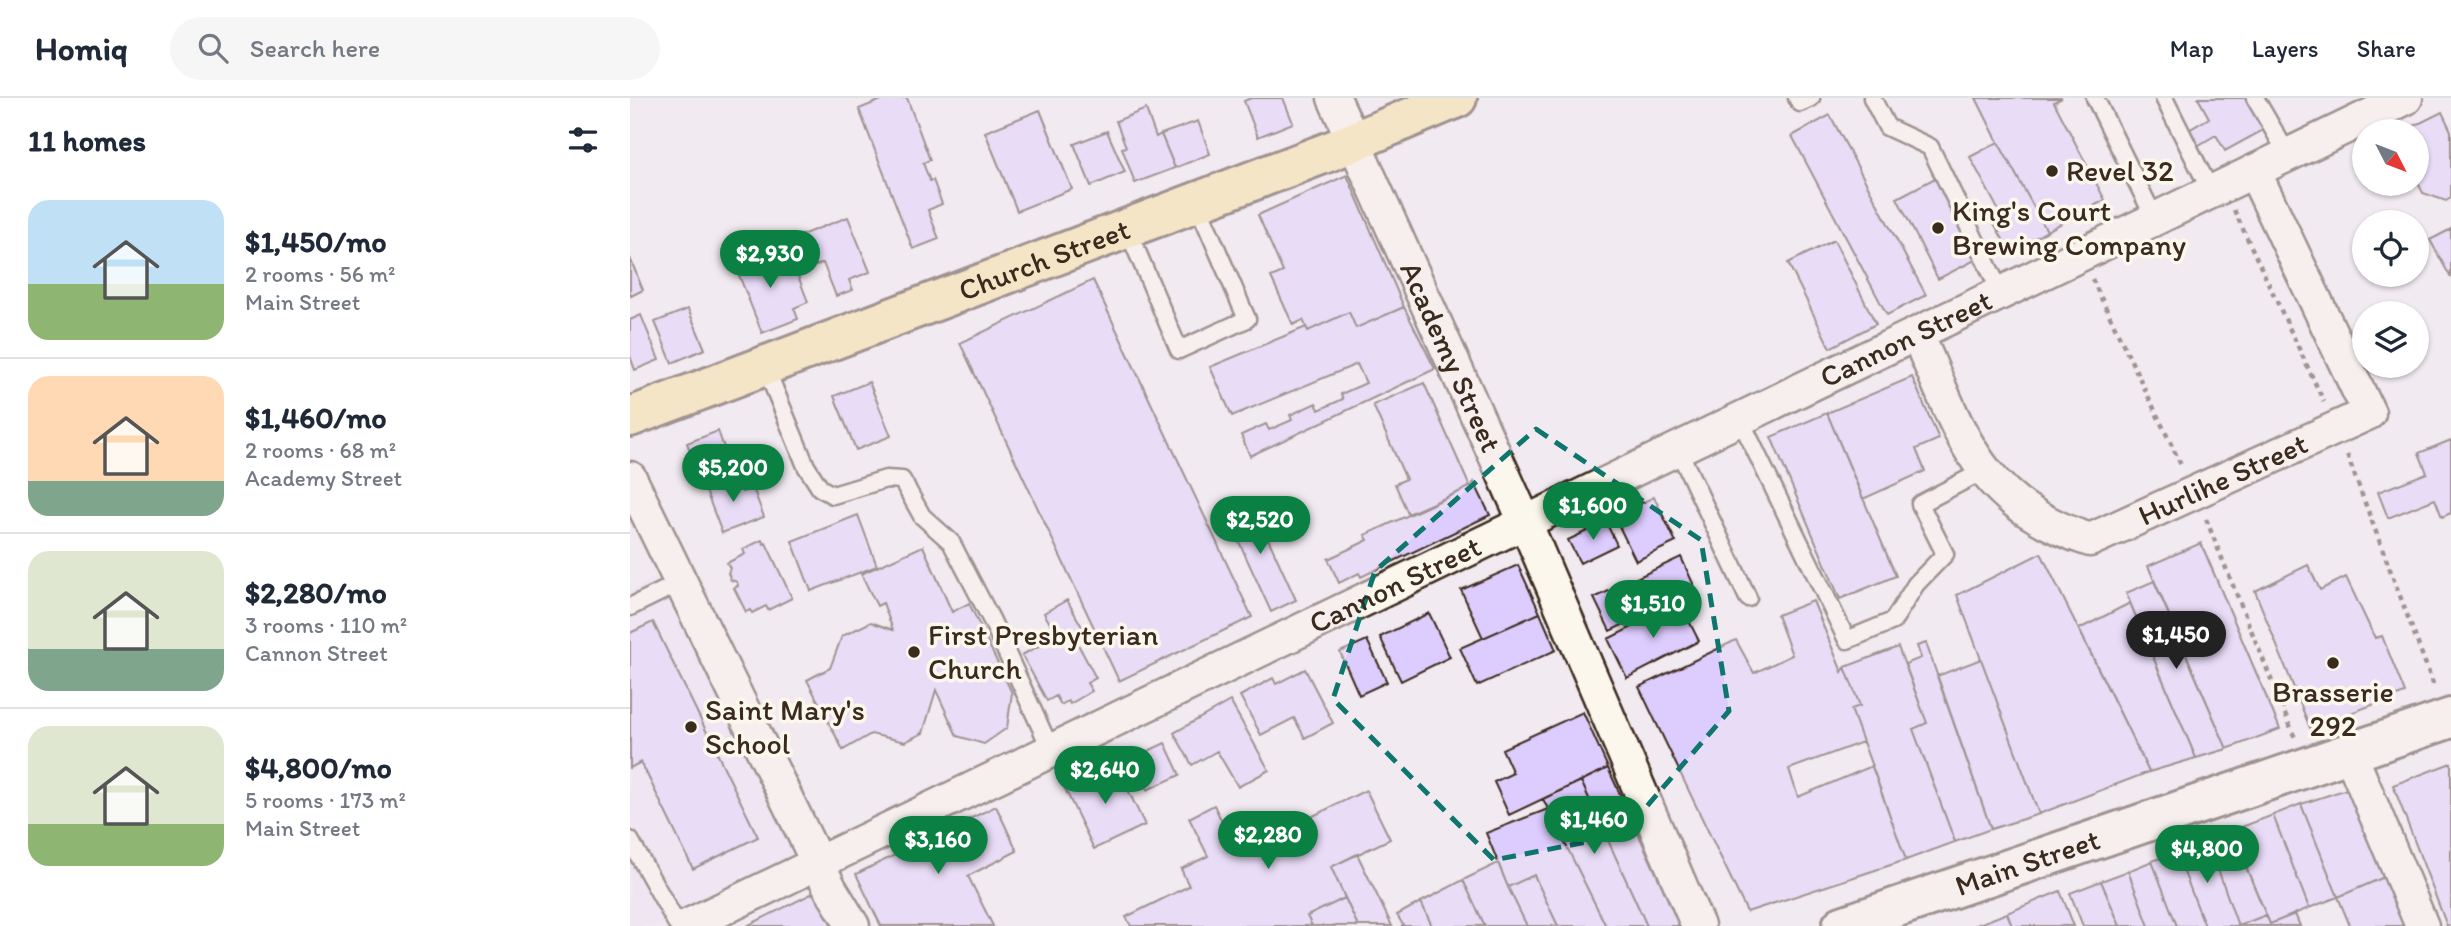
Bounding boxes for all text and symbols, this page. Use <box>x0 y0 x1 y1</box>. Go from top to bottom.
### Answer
search box <box>170 17 660 80</box>
text: Homiq <box>35 29 128 68</box>
icon: search <box>194 29 232 67</box>
text: Search here <box>250 32 380 64</box>
text: Map <box>2170 34 2214 63</box>
text: Layers <box>2252 34 2319 63</box>
text: Share <box>2357 34 2416 63</box>
north arrow <box>2352 119 2429 196</box>
map controls <box>2352 119 2429 378</box>
icon: filters <box>564 121 602 159</box>
text: 11 homes <box>28 122 146 159</box>
place label: Revel 32 <box>2066 152 2174 189</box>
marker: Revel 32 <box>2044 163 2060 179</box>
place label: King's Court Brewing Company <box>1952 192 2186 263</box>
street label: Church Street <box>953 210 1135 309</box>
button: locate <box>2352 210 2429 287</box>
marker: King's Court Brewing Company <box>1930 220 1946 236</box>
text: $1,450/mo <box>245 223 387 260</box>
icon: home <box>84 228 168 312</box>
pin: $2,930 <box>713 230 827 290</box>
text: $2,930 <box>736 239 804 267</box>
street label: Academy Street <box>1392 256 1510 458</box>
text: 2 rooms · 56 m² <box>245 260 396 288</box>
street label: Cannon Street <box>1814 281 1998 396</box>
text: Main Street <box>245 288 360 316</box>
button: layers <box>2352 301 2429 378</box>
text: $1,460/mo <box>245 399 387 436</box>
icon: home <box>84 404 168 488</box>
street label: Hurlihe Street <box>2132 424 2313 534</box>
text: 2 rooms · 68 m² <box>245 436 396 464</box>
pin: $5,200 <box>676 444 790 504</box>
text: $5,200 <box>698 453 768 481</box>
text: Academy Street <box>245 464 402 492</box>
pin: $1,600 <box>1536 482 1650 542</box>
text: $1,600 <box>1559 491 1627 519</box>
pin: $2,520 <box>1203 496 1317 556</box>
text: $2,520 <box>1226 505 1294 533</box>
street label: Cannon Street <box>1303 527 1487 642</box>
text: $2,280/mo <box>245 574 387 611</box>
icon: home <box>84 579 168 663</box>
pin: $1,510 <box>1596 580 1710 640</box>
text: $1,510 <box>1621 589 1685 617</box>
text: 3 rooms · 110 m² <box>245 611 407 639</box>
pin: $1,450 <box>2119 612 2233 671</box>
place label: First Presbyterian Church <box>928 616 1158 687</box>
text: $1,450 <box>2142 620 2210 648</box>
text: Cannon Street <box>245 639 388 667</box>
marker: First Presbyterian Church <box>906 644 922 660</box>
marker: Brasserie 292 <box>2325 655 2341 671</box>
place label: Brasserie 292 <box>2272 673 2394 744</box>
place label: Saint Mary's School <box>705 691 865 762</box>
marker: Saint Mary's School <box>683 719 699 735</box>
pin: $2,640 <box>1048 746 1162 806</box>
text: $4,800/mo <box>245 749 392 786</box>
icon: home <box>84 754 168 838</box>
text: $2,640 <box>1070 755 1140 783</box>
text: 5 rooms · 173 m² <box>245 786 406 814</box>
pin: $1,460 <box>1537 796 1651 856</box>
text: $1,460 <box>1560 805 1628 833</box>
pin: $2,280 <box>1211 812 1325 871</box>
text: Main Street <box>245 814 360 842</box>
pin: $3,160 <box>881 816 995 876</box>
text: $2,280 <box>1234 820 1302 848</box>
street label: Main Street <box>1950 820 2105 904</box>
text: $3,160 <box>905 825 971 853</box>
pin: $4,800 <box>2150 826 2264 885</box>
text: $4,800 <box>2171 834 2243 862</box>

